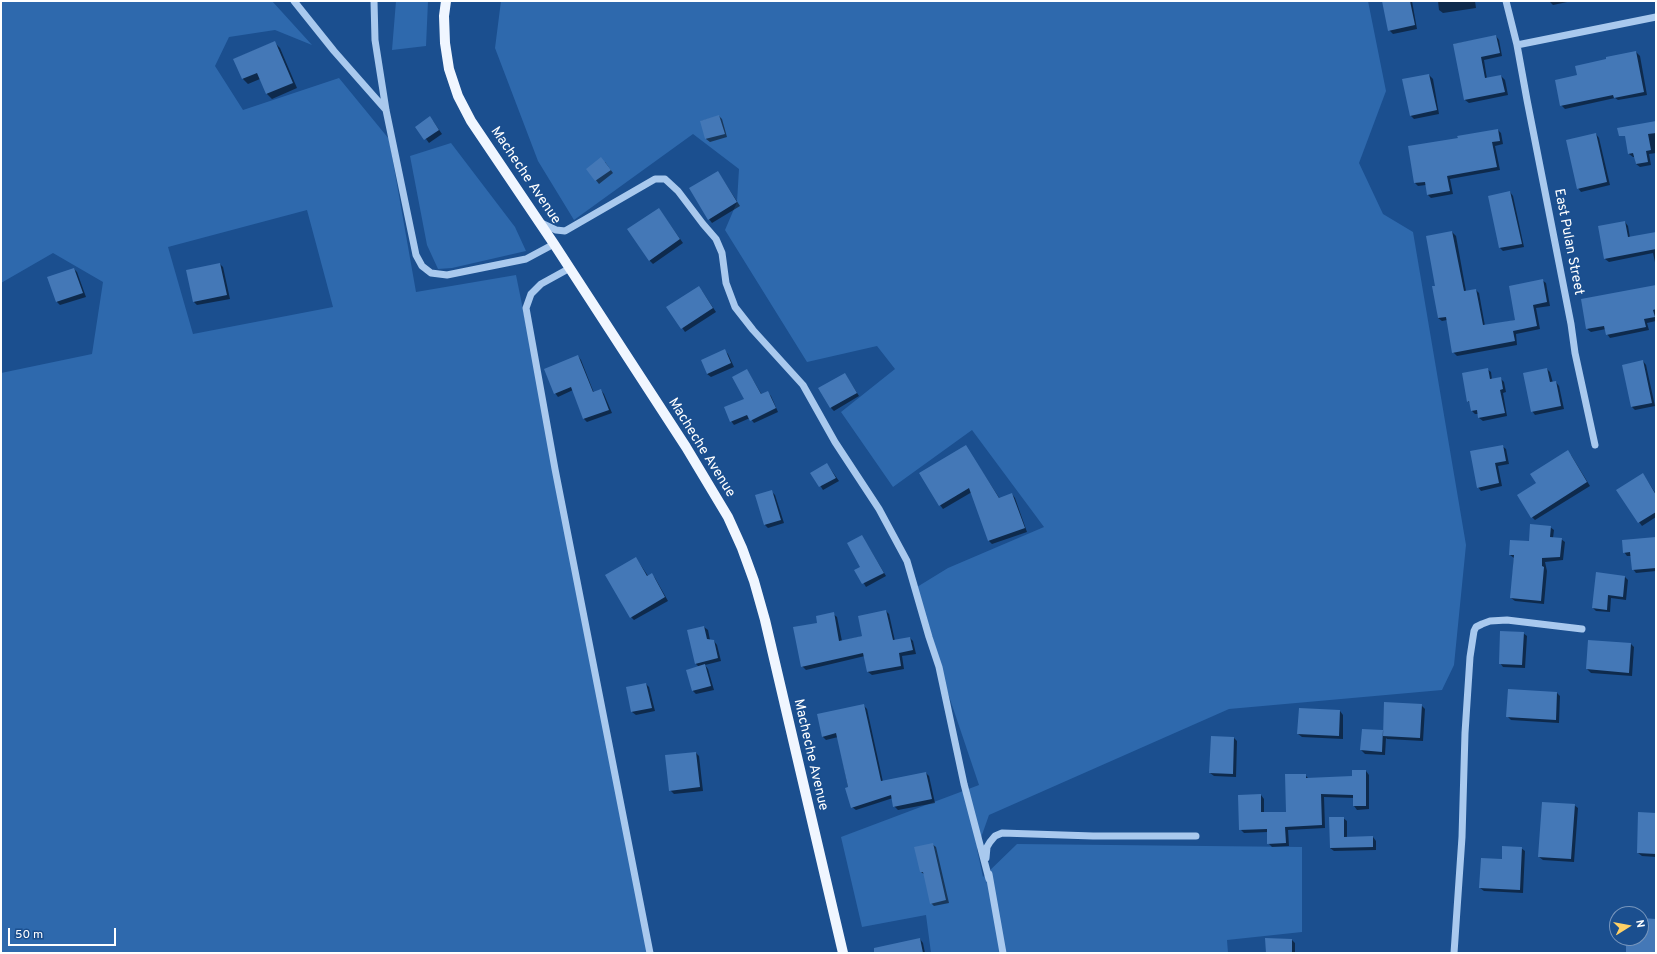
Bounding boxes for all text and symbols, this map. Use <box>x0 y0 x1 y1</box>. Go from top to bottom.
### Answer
street label: Macheche Avenue <box>486 124 564 228</box>
street label: East Pulan Street <box>1549 187 1587 297</box>
street label: Macheche Avenue <box>664 395 738 501</box>
street label: Macheche Avenue <box>789 698 831 812</box>
north arrow <box>1609 906 1649 946</box>
text: N <box>1632 919 1647 929</box>
scale bar <box>10 920 118 946</box>
text: 50 m <box>15 927 43 943</box>

